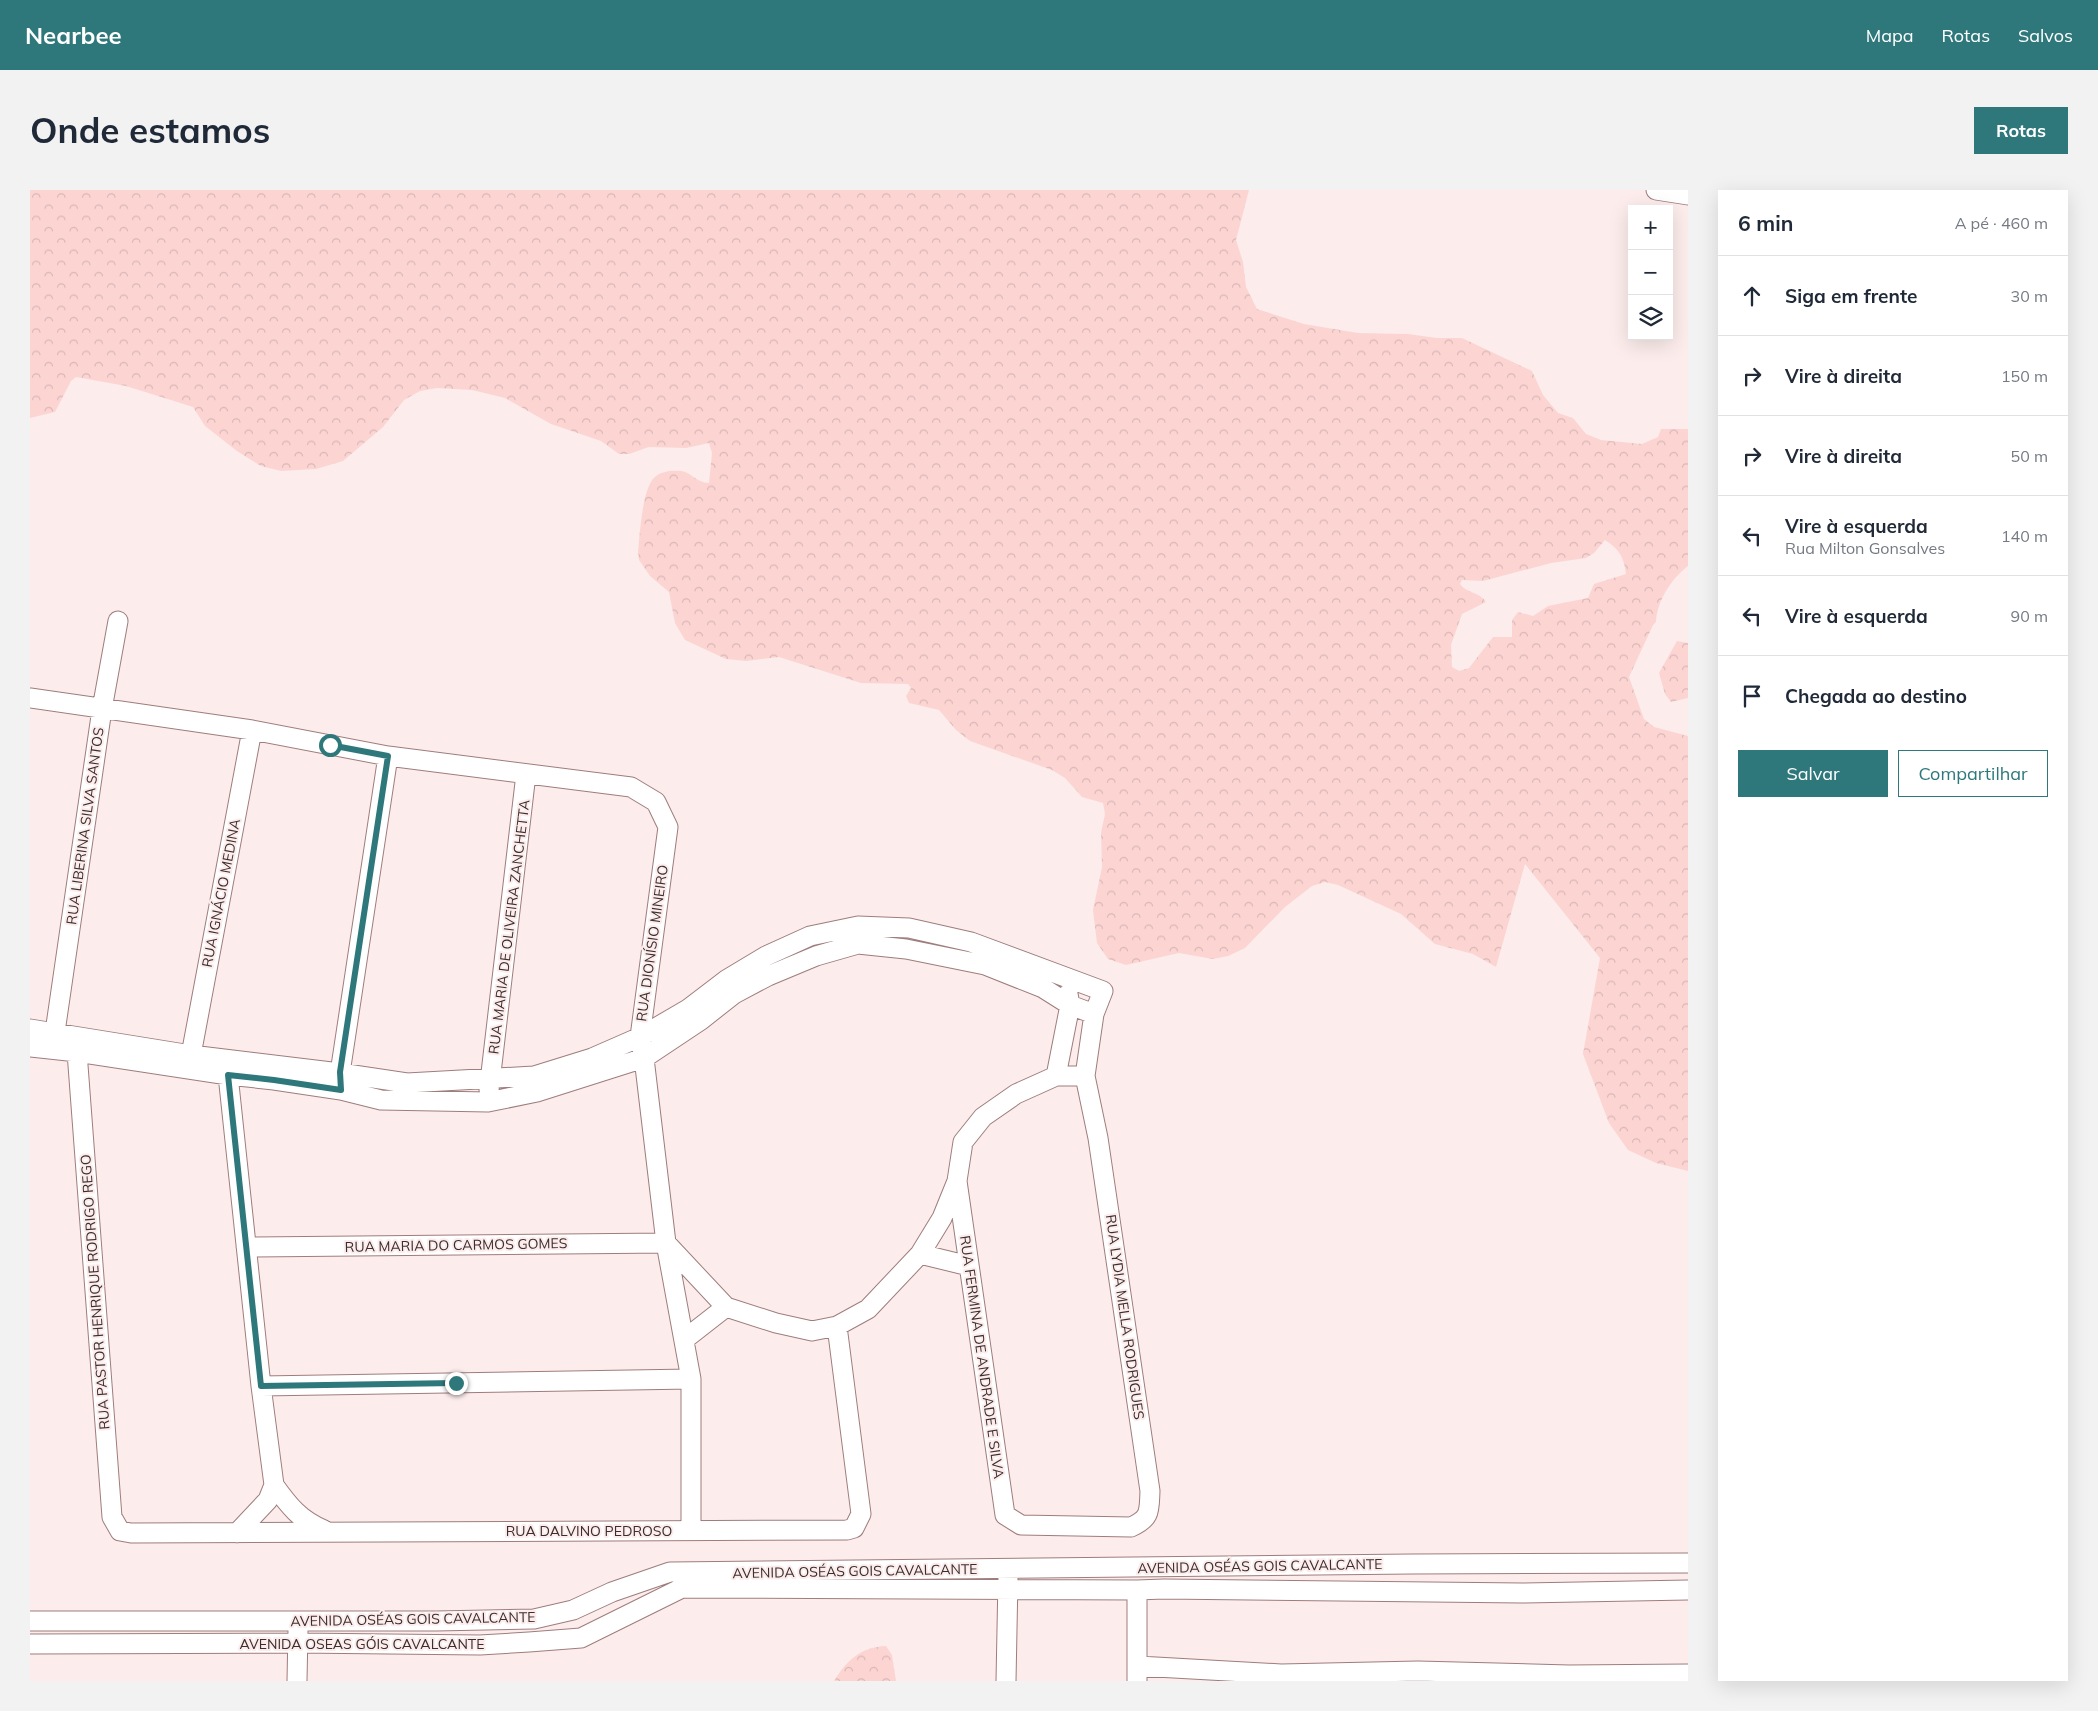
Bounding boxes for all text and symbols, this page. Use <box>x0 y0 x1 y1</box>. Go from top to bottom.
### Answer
text: Nearbee <box>25 20 122 50</box>
text: Mapa <box>1866 24 1914 47</box>
text: Rotas <box>1942 24 1990 47</box>
text: Salvos <box>2018 24 2073 47</box>
button: Rotas <box>1974 107 2068 154</box>
text: Onde estamos <box>30 108 270 152</box>
map controls <box>1628 205 1673 340</box>
button: + <box>1628 205 1673 250</box>
text: 6 min <box>1738 210 1793 236</box>
text: A pé · 460 m <box>1955 213 2048 233</box>
button: − <box>1628 250 1673 295</box>
icon: ahead <box>1738 282 1766 310</box>
text: Siga em frente <box>1785 284 1917 308</box>
text: 30 m <box>2011 286 2048 306</box>
button: layers <box>1628 295 1673 340</box>
icon: right <box>1738 362 1766 390</box>
text: Vire à direita <box>1785 364 1902 388</box>
text: 150 m <box>2001 366 2048 386</box>
icon: right <box>1738 442 1766 470</box>
text: Vire à direita <box>1785 444 1902 468</box>
text: 50 m <box>2011 446 2048 466</box>
text: Vire à esquerda <box>1785 514 1928 538</box>
icon: left <box>1738 522 1766 550</box>
text: 140 m <box>2001 526 2048 546</box>
text: Rua Milton Gonsalves <box>1785 538 1945 558</box>
icon: left <box>1738 602 1766 630</box>
text: Vire à esquerda <box>1785 604 1928 628</box>
text: 90 m <box>2011 606 2048 626</box>
icon: arrive <box>1738 682 1766 710</box>
text: Chegada ao destino <box>1785 684 1967 708</box>
street label: RUA LIBERINA SILVA SANTOS <box>62 726 108 926</box>
route start <box>319 734 342 757</box>
button: Salvar <box>1738 750 1888 797</box>
button: Compartilhar <box>1898 750 2048 797</box>
street label: RUA MARIA DE OLIVEIRA ZANCHETTA <box>484 798 534 1055</box>
street label: RUA IGNÁCIO MEDINA <box>198 817 244 969</box>
street label: RUA DIONÍSIO MINEIRO <box>632 864 672 1022</box>
street label: RUA PASTOR HENRIQUE RODRIGO REGO <box>76 1154 114 1430</box>
street label: RUA LYDIA MELLA RODRIGUES <box>1102 1213 1148 1421</box>
street label: RUA MARIA DO CARMOS GOMES <box>345 1234 568 1256</box>
street label: RUA FERMINA DE ANDRADE E SILVA <box>956 1234 1008 1480</box>
route end <box>445 1372 468 1395</box>
street label: RUA DALVINO PEDROSO <box>506 1522 672 1540</box>
street label: AVENIDA OSÉAS GOIS CAVALCANTE <box>1137 1555 1383 1577</box>
street label: AVENIDA OSÉAS GOIS CAVALCANTE <box>732 1560 978 1582</box>
street label: AVENIDA OSÉAS GOIS CAVALCANTE <box>290 1608 536 1630</box>
street label: AVENIDA OSEAS GÓIS CAVALCANTE <box>239 1635 485 1653</box>

